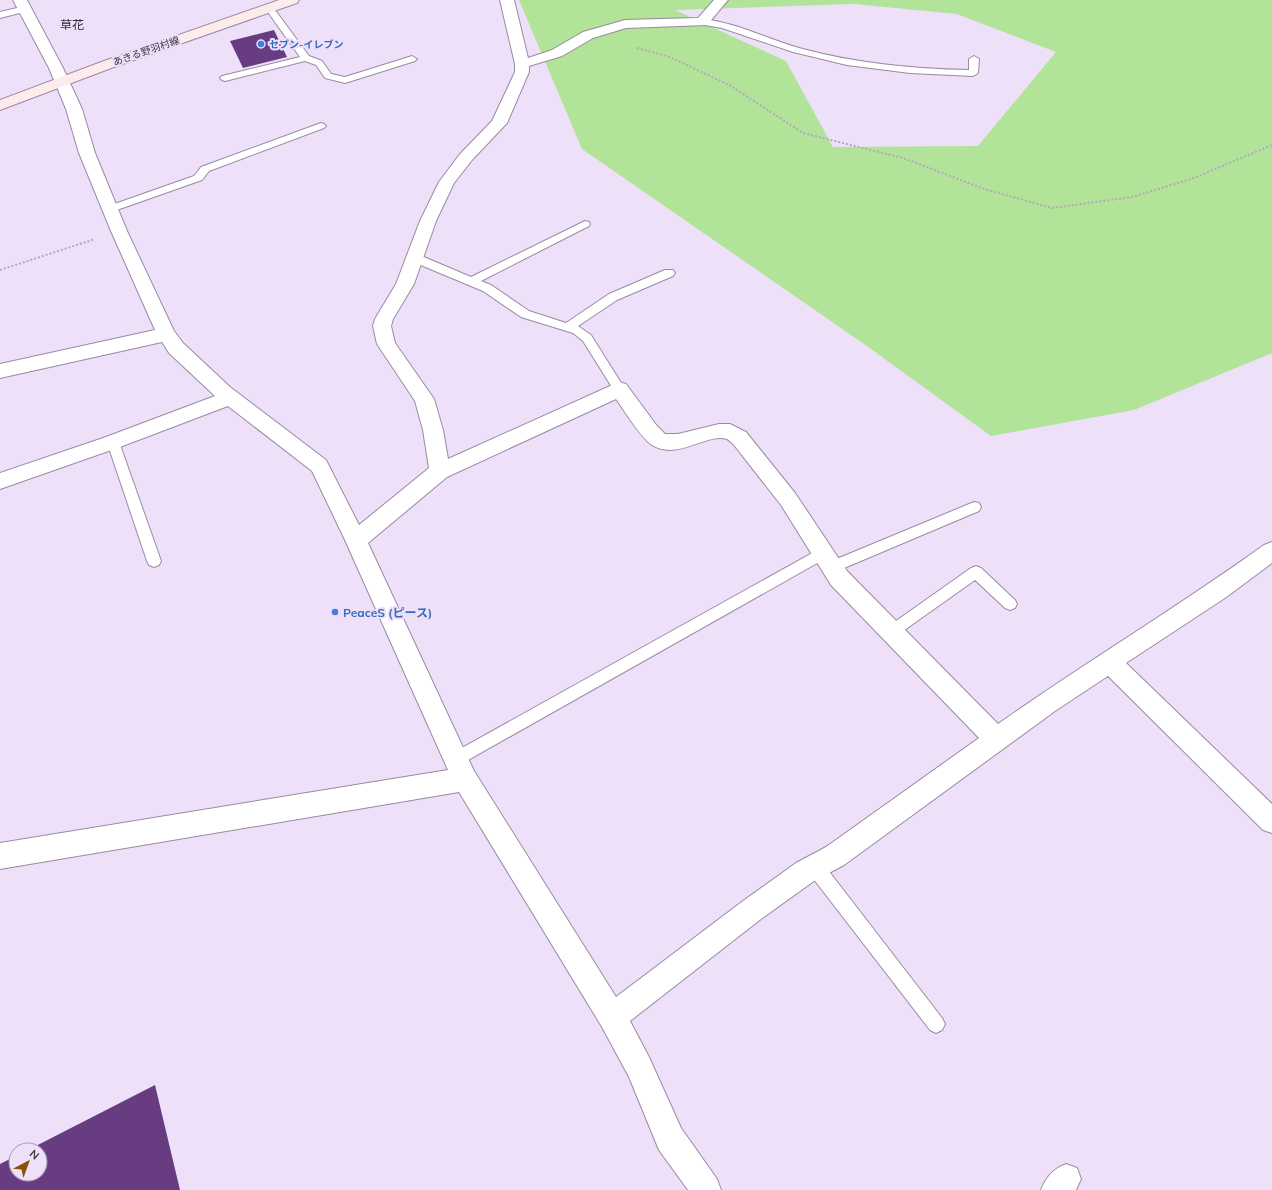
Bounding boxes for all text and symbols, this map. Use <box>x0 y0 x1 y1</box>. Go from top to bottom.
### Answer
district label: 草花 <box>60 17 84 32</box>
street label: あきる野羽村線 <box>111 33 181 69</box>
place label: セブン-イレブン <box>269 38 343 51</box>
marker: セブン-イレブン <box>256 39 266 49</box>
place label: PeaceS (ピース) <box>343 605 432 620</box>
marker: PeaceS (ピース) <box>330 607 340 617</box>
north arrow <box>8 1142 48 1182</box>
text: N <box>27 1146 42 1162</box>

